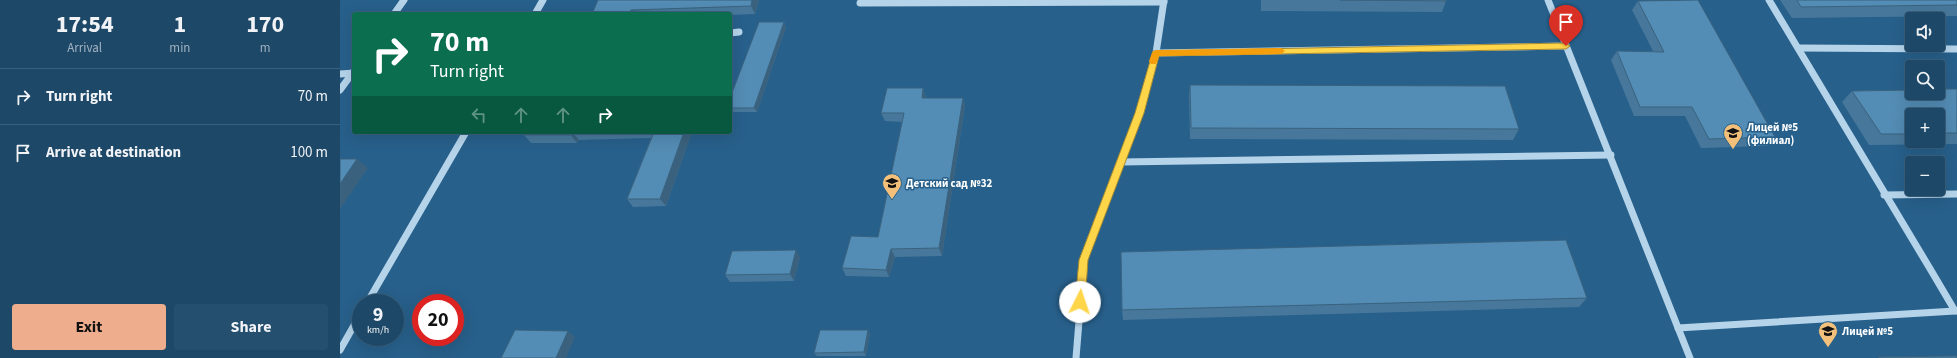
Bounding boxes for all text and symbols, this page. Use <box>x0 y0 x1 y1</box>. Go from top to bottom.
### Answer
pin <box>1549 5 1583 46</box>
text: 17:54 <box>56 7 114 42</box>
text: 1 <box>174 7 186 42</box>
text: 170 <box>246 7 284 42</box>
icon: arrive <box>1555 11 1577 33</box>
map controls <box>1905 12 1945 196</box>
button: sound <box>1905 12 1945 52</box>
text: 70 m <box>430 22 489 62</box>
icon: right <box>364 28 416 80</box>
text: Arrival <box>67 39 102 57</box>
text: min <box>169 39 190 57</box>
text: m <box>260 39 271 57</box>
text: Turn right <box>430 59 504 84</box>
button: search <box>1905 60 1945 100</box>
icon: right <box>12 86 34 108</box>
text: Turn right <box>46 86 112 107</box>
text: 70 m <box>298 86 328 107</box>
icon: left <box>468 104 490 126</box>
icon: ahead <box>510 104 532 126</box>
icon: ahead <box>552 104 574 126</box>
icon: right <box>594 104 616 126</box>
button: + <box>1905 108 1945 148</box>
place label: Лицей №5 (филиал) <box>1746 120 1798 148</box>
school or university icon: Лицей №5 (филиал) <box>1722 122 1744 150</box>
icon: arrive <box>12 142 34 164</box>
text: Arrive at destination <box>46 142 181 163</box>
text: 100 m <box>290 142 328 163</box>
button: − <box>1905 156 1945 196</box>
school or university icon: Детский сад №32 <box>881 172 903 200</box>
place label: Детский сад №32 <box>906 176 992 191</box>
position arrow <box>1059 281 1101 323</box>
speed limit sign: 20 <box>412 294 464 346</box>
text: 9 <box>373 301 383 329</box>
button: Exit <box>12 304 166 350</box>
button: Share <box>174 304 328 350</box>
school or university icon: Лицей №5 <box>1817 320 1839 348</box>
text: km/h <box>367 323 389 337</box>
place label: Лицей №5 <box>1841 324 1893 339</box>

